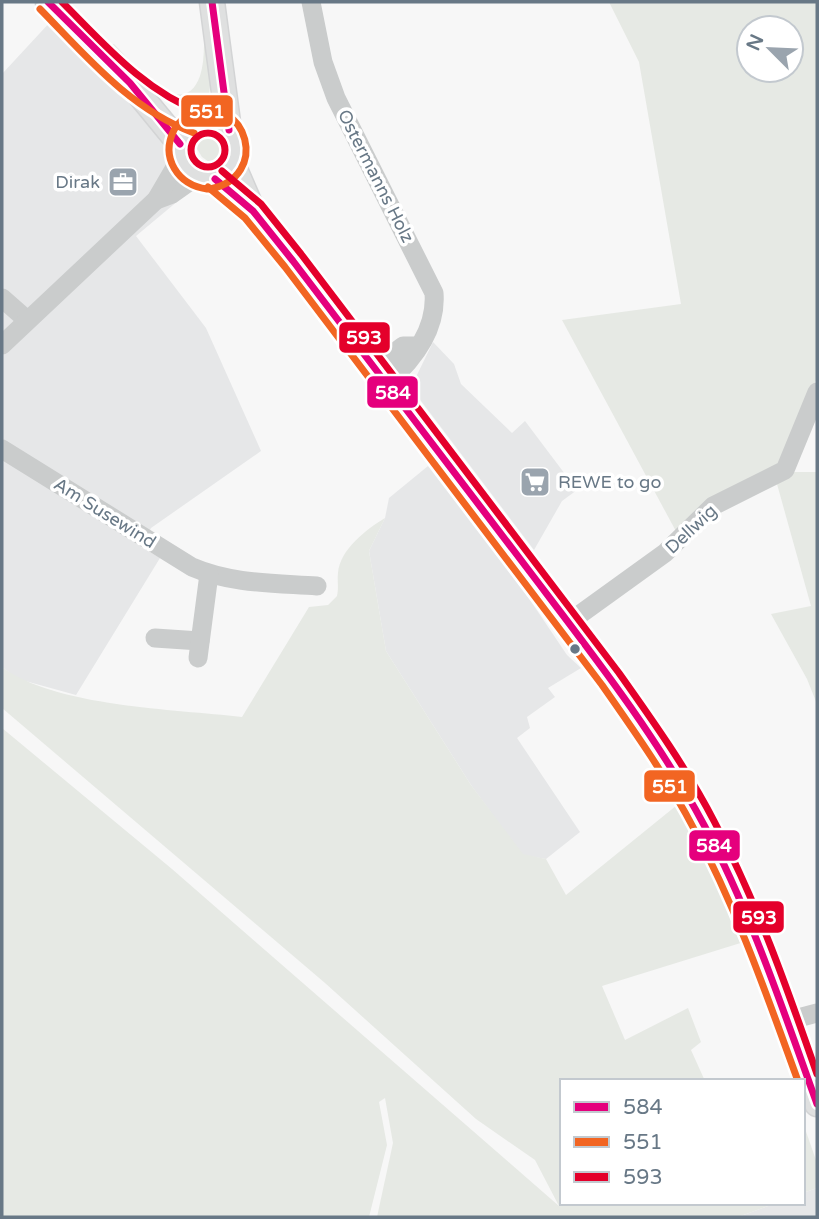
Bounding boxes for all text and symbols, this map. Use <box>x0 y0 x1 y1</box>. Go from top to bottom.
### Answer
north arrow <box>735 14 805 84</box>
text: N <box>742 31 769 54</box>
line badge: 551 <box>180 94 234 128</box>
text: 551 <box>189 101 225 123</box>
street label: Ostermanns Holz <box>333 106 419 246</box>
office icon: Dirak <box>106 165 140 199</box>
place label: Dirak <box>55 171 100 193</box>
line badge: 593 <box>338 321 391 354</box>
text: 593 <box>346 327 382 349</box>
line badge: 584 <box>366 375 419 409</box>
text: 584 <box>375 382 411 404</box>
supermarket icon: REWE to go <box>518 465 552 499</box>
place label: REWE to go <box>558 471 661 493</box>
street label: Am Susewind <box>50 473 160 553</box>
street label: Dellwig <box>661 500 721 558</box>
unlabelled marker <box>568 642 582 656</box>
line badge: 551 <box>643 769 696 803</box>
text: 551 <box>652 776 688 798</box>
line badge: 584 <box>688 829 741 862</box>
text: 584 <box>696 835 732 857</box>
line badge: 593 <box>732 900 785 934</box>
text: 593 <box>741 907 777 929</box>
legend <box>560 1079 805 1205</box>
text: 584 <box>623 1095 663 1120</box>
text: 551 <box>623 1130 663 1155</box>
text: 593 <box>623 1165 663 1190</box>

